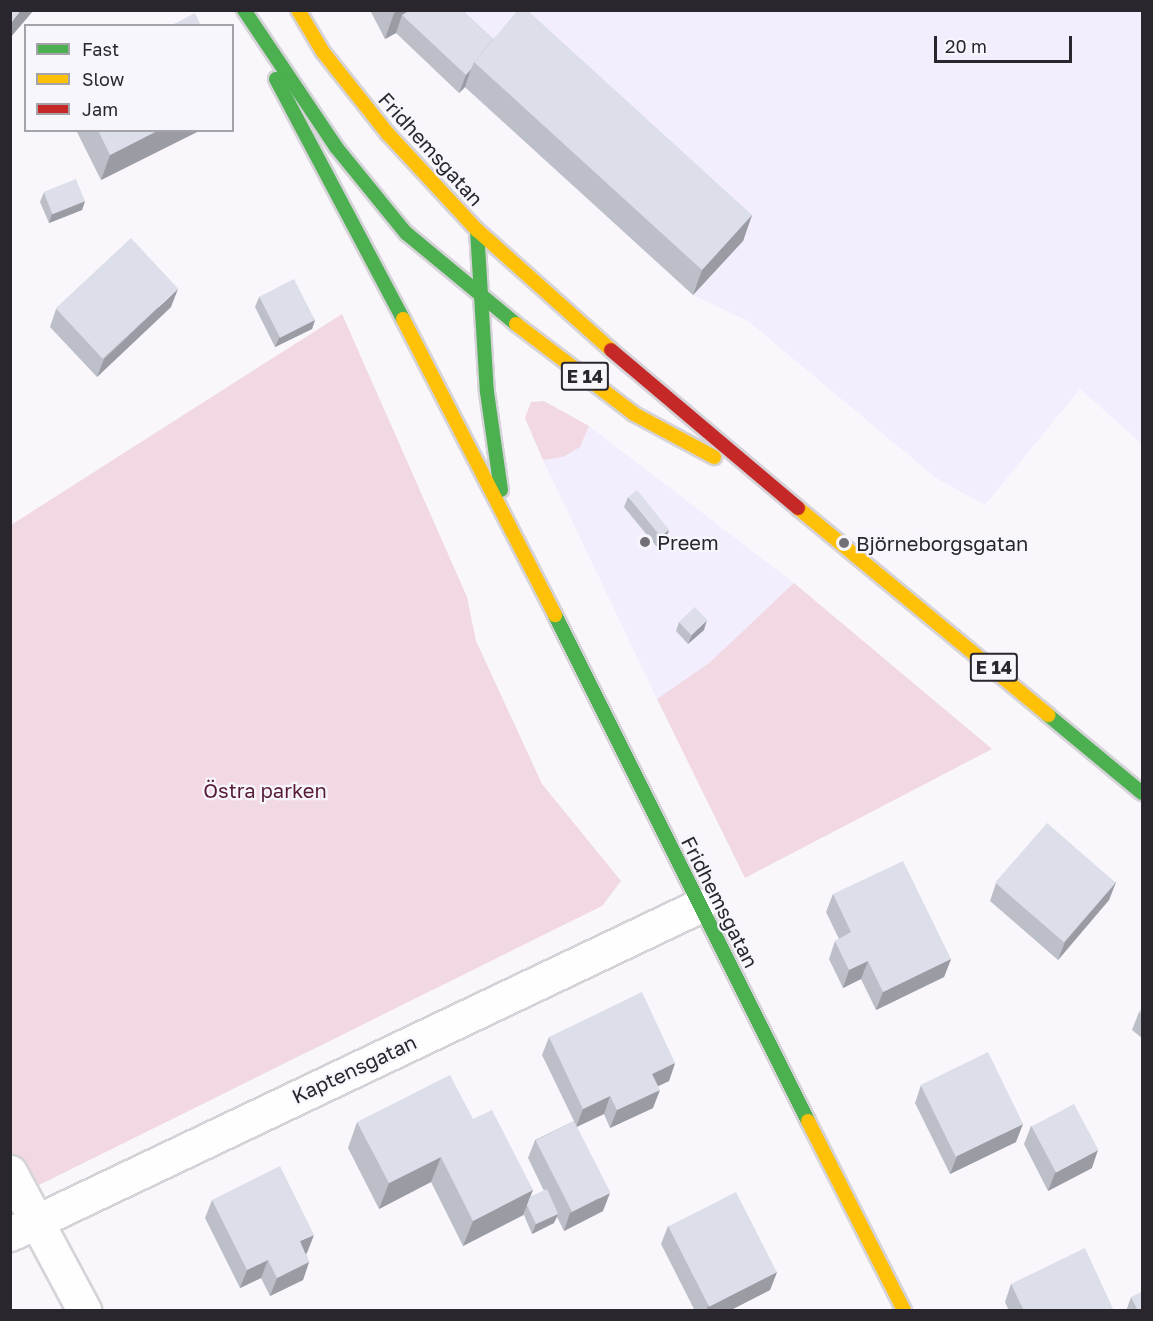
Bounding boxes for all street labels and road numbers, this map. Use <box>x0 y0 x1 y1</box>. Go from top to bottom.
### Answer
street label: Fridhemsgatan <box>374 87 488 211</box>
road number: E 14 <box>560 361 610 391</box>
road number: E 14 <box>968 652 1020 682</box>
street label: Fridhemsgatan <box>676 832 764 972</box>
street label: Kaptensgatan <box>288 1030 420 1108</box>

